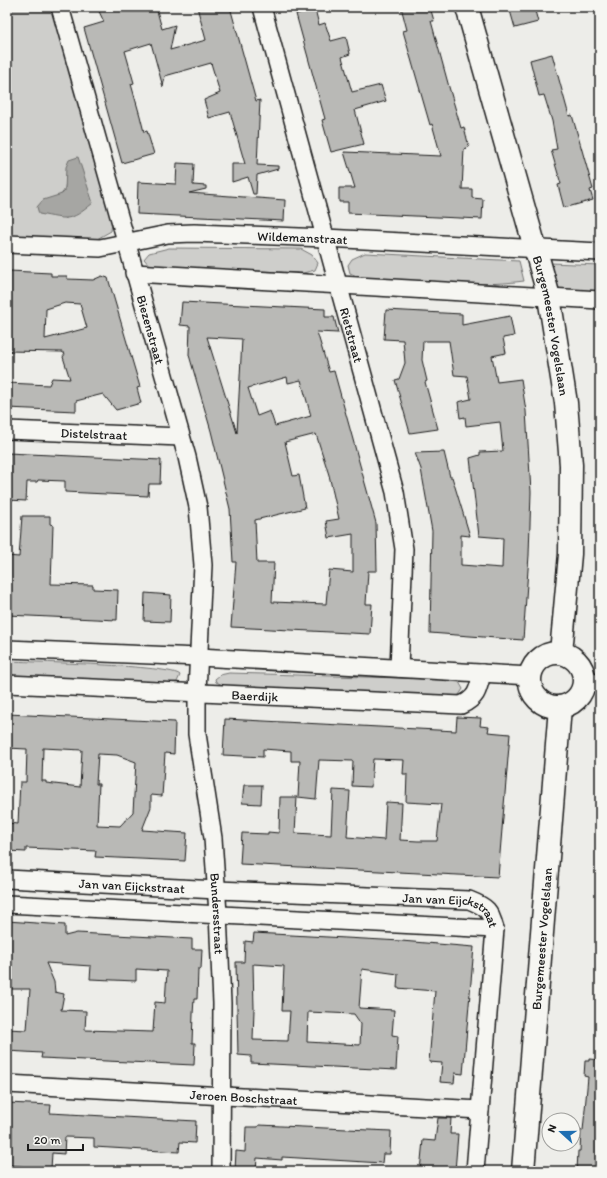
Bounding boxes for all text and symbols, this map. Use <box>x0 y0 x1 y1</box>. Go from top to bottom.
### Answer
street label: Wildemanstraat <box>257 228 348 247</box>
street label: Burgemeester Vogelslaan <box>530 254 572 397</box>
street label: Biezenstraat <box>134 293 168 366</box>
street label: Rietstraat <box>337 306 367 364</box>
street label: Distelstraat <box>60 425 128 442</box>
street label: Baerdijk <box>231 687 279 704</box>
street label: Burgemeester Vogelslaan <box>528 867 555 1010</box>
street label: Bundersstraat <box>208 872 227 955</box>
street label: Jan van Eijckstraat <box>78 875 185 896</box>
street label: Jan van Eijckstraat <box>402 890 502 929</box>
street label: Jeroen Boschstraat <box>189 1087 298 1107</box>
north arrow <box>541 1112 581 1152</box>
text: N <box>545 1123 560 1134</box>
scale bar <box>28 1126 83 1152</box>
text: 20 m <box>34 1133 61 1147</box>

